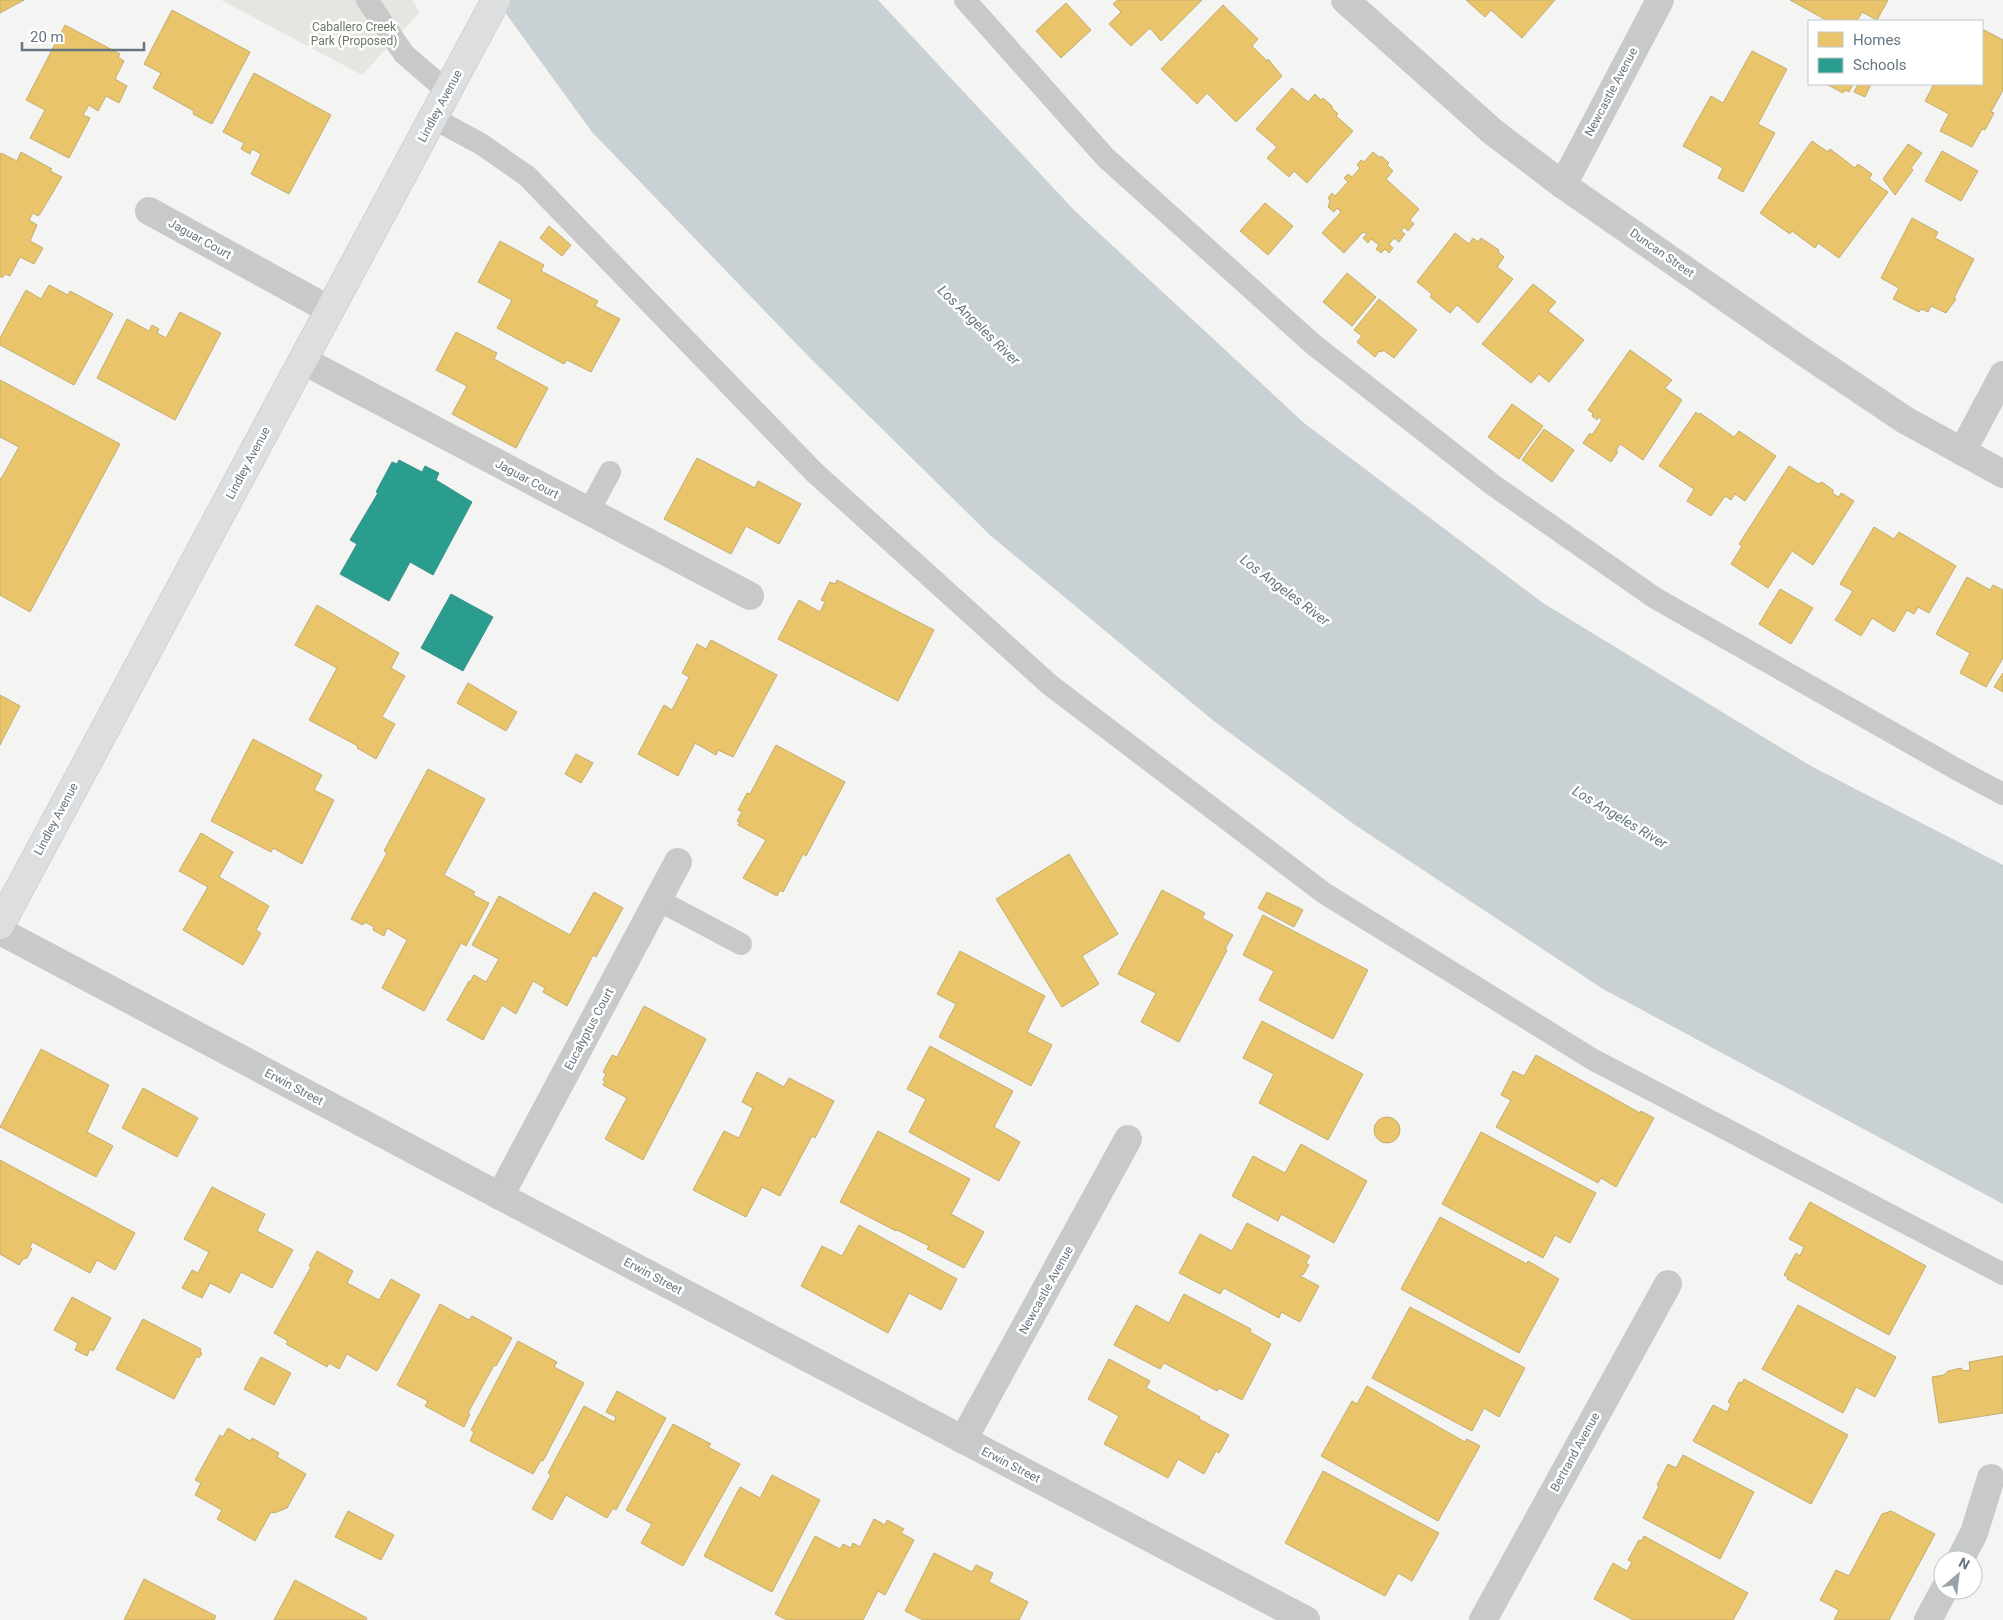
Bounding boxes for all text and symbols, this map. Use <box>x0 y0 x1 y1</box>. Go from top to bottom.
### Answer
scale bar <box>22 20 145 52</box>
park label: Caballero Creek Park (Proposed) <box>311 20 397 48</box>
legend <box>1808 20 1983 85</box>
text: 20 m <box>30 28 64 46</box>
text: Homes <box>1853 31 1901 49</box>
street label: Newcastle Avenue <box>1582 45 1640 139</box>
text: Schools <box>1853 56 1907 74</box>
street label: Lindley Avenue <box>415 67 465 145</box>
street label: Jaguar Court <box>166 216 234 262</box>
street label: Duncan Street <box>1627 226 1697 280</box>
water label: Los Angeles River <box>935 282 1024 368</box>
street label: Lindley Avenue <box>223 424 273 502</box>
street label: Jaguar Court <box>493 456 561 502</box>
water label: Los Angeles River <box>1237 551 1333 629</box>
street label: Lindley Avenue <box>31 780 81 858</box>
water label: Los Angeles River <box>1570 782 1671 852</box>
street label: Eucalyptus Court <box>562 986 617 1072</box>
street label: Erwin Street <box>262 1066 326 1108</box>
street label: Newcastle Avenue <box>1016 1244 1076 1336</box>
street label: Erwin Street <box>621 1255 685 1297</box>
street label: Bertrand Avenue <box>1548 1410 1602 1494</box>
street label: Erwin Street <box>979 1444 1043 1486</box>
north arrow <box>1933 1550 1983 1600</box>
text: N <box>1956 1554 1972 1573</box>

